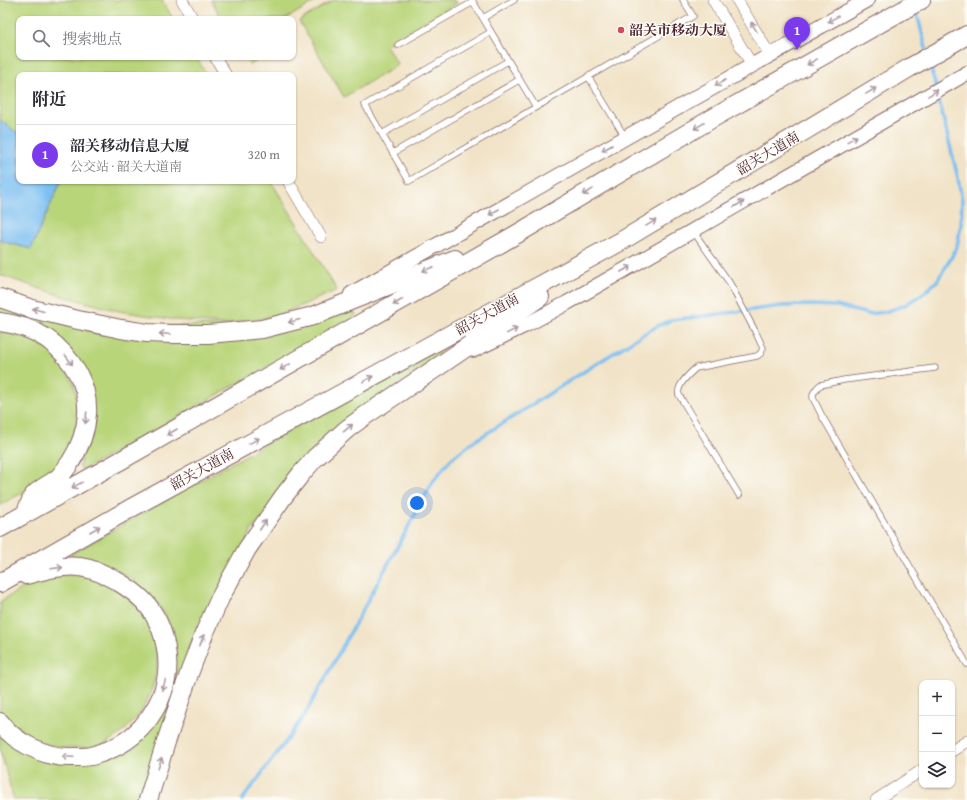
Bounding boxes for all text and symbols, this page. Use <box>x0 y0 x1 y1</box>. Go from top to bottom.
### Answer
search box <box>16 16 296 60</box>
one-way arrow <box>827 16 839 24</box>
pin: 1 <box>784 17 810 50</box>
place label: 韶关市移动大厦 <box>629 20 727 40</box>
one-way arrow <box>749 21 757 33</box>
marker: 韶关市移动大厦 <box>616 25 626 35</box>
icon: search <box>30 27 52 49</box>
text: 搜索地点 <box>62 28 122 49</box>
one-way arrow <box>807 58 819 66</box>
one-way arrow <box>714 80 726 88</box>
text: 附近 <box>32 86 66 111</box>
one-way arrow <box>865 87 877 95</box>
one-way arrow <box>927 89 939 97</box>
one-way arrow <box>694 122 705 130</box>
street label: 韶关大道南 <box>733 126 803 180</box>
text: 韶关移动信息大厦 <box>70 135 190 156</box>
one-way arrow <box>846 135 858 143</box>
one-way arrow <box>601 144 613 152</box>
text: 1 <box>42 145 48 164</box>
text: 320 m <box>248 145 280 164</box>
text: 公交站 · 韶关大道南 <box>70 157 182 176</box>
one-way arrow <box>582 189 594 197</box>
one-way arrow <box>733 199 745 207</box>
one-way arrow <box>488 209 500 217</box>
one-way arrow <box>645 219 656 227</box>
one-way arrow <box>620 264 632 272</box>
one-way arrow <box>423 266 435 274</box>
street label: 韶关大道南 <box>452 288 522 340</box>
one-way arrow <box>392 299 404 307</box>
one-way arrow <box>31 306 44 313</box>
one-way arrow <box>288 317 301 325</box>
one-way arrow <box>506 327 518 334</box>
one-way arrow <box>159 330 172 337</box>
one-way arrow <box>65 354 73 365</box>
one-way arrow <box>279 363 291 371</box>
one-way arrow <box>362 375 374 383</box>
one-way arrow <box>83 411 90 424</box>
one-way arrow <box>343 424 354 433</box>
one-way arrow <box>166 428 178 436</box>
one-way arrow <box>247 437 259 445</box>
street label: 韶关大道南 <box>167 443 237 495</box>
one-way arrow <box>71 482 83 490</box>
your location <box>407 493 427 513</box>
one-way arrow <box>259 520 267 531</box>
one-way arrow <box>89 525 101 532</box>
one-way arrow <box>50 564 63 572</box>
one-way arrow <box>198 634 206 646</box>
one-way arrow <box>160 679 167 692</box>
map controls <box>919 680 955 788</box>
button: + <box>919 680 955 716</box>
button: − <box>919 716 955 752</box>
button: layers <box>919 752 955 788</box>
one-way arrow <box>62 753 75 760</box>
one-way arrow <box>156 757 164 769</box>

